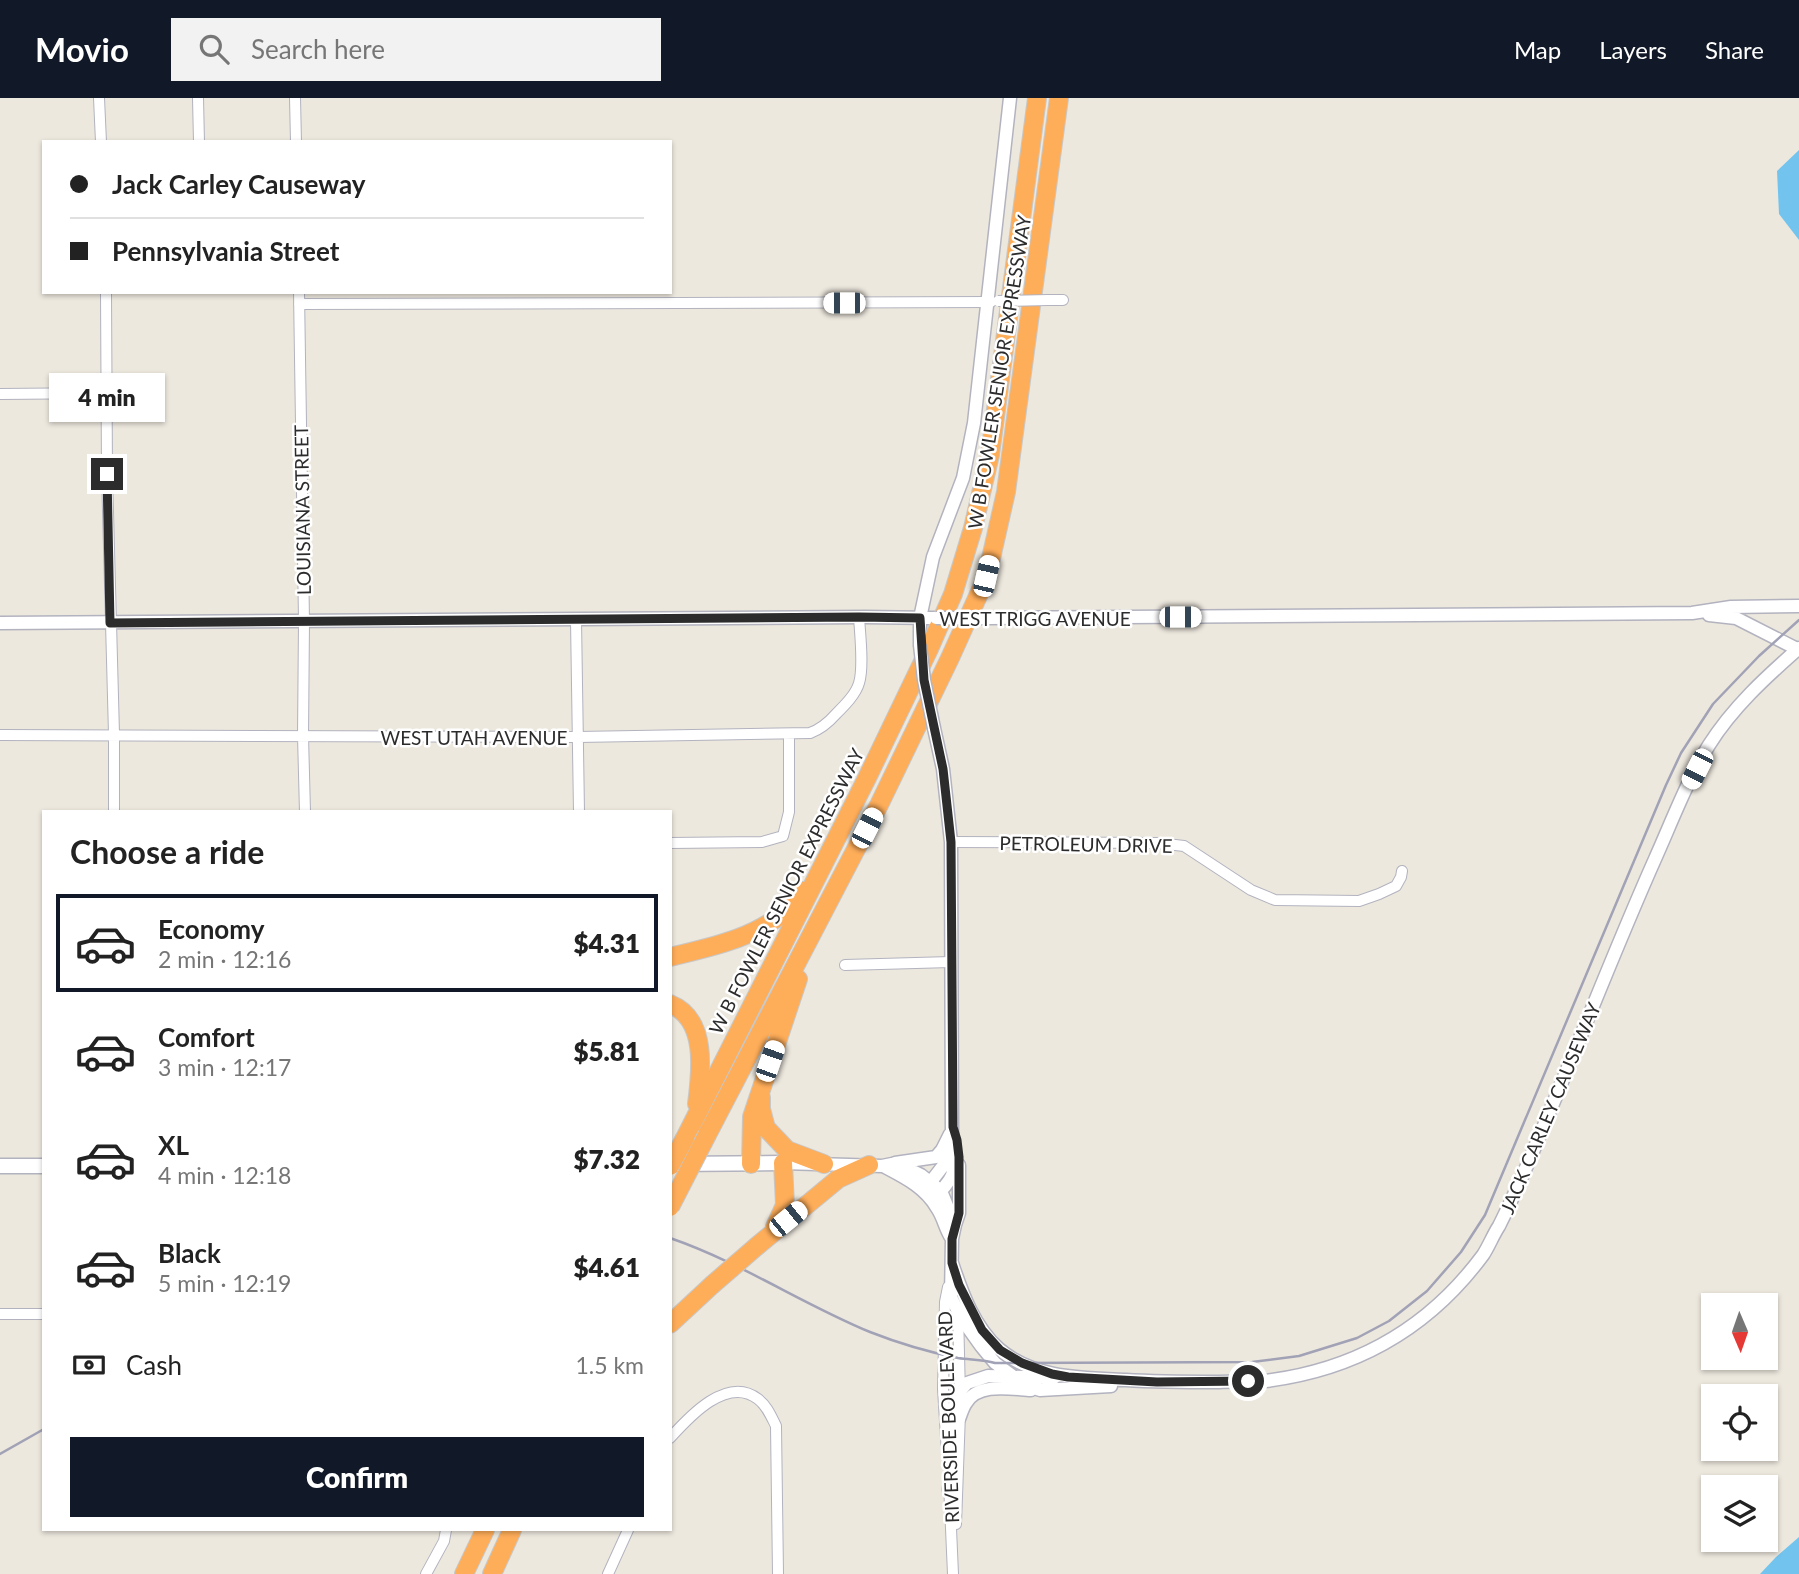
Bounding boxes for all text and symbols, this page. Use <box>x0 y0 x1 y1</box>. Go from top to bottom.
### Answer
search box <box>171 18 661 81</box>
text: Movio <box>35 29 129 69</box>
icon: search <box>195 30 233 68</box>
text: Search here <box>251 33 385 65</box>
text: Map <box>1514 35 1561 64</box>
text: Layers <box>1599 35 1667 64</box>
text: Share <box>1705 35 1764 64</box>
text: Jack Carley Causeway <box>112 168 366 200</box>
street label: W B FOWLER SENIOR EXPRESSWAY <box>963 213 1035 531</box>
text: Pennsylvania Street <box>112 235 339 267</box>
car <box>824 293 866 314</box>
callout: 4 min <box>49 372 165 422</box>
text: 4 min <box>78 383 136 411</box>
street label: LOUISIANA STREET <box>289 425 315 595</box>
route end <box>91 458 123 490</box>
car <box>972 553 1001 599</box>
street label: WEST TRIGG AVENUE <box>939 607 1131 630</box>
car <box>1160 607 1202 628</box>
street label: WEST UTAH AVENUE <box>380 726 568 749</box>
street label: W B FOWLER SENIOR EXPRESSWAY <box>704 744 868 1038</box>
car <box>1679 746 1716 792</box>
car <box>849 805 886 851</box>
street label: PETROLEUM DRIVE <box>999 831 1173 857</box>
text: Choose a ride <box>70 832 264 871</box>
icon: car <box>74 912 137 975</box>
text: Economy <box>158 913 264 945</box>
text: $4.31 <box>573 927 640 959</box>
text: 2 min · 12:16 <box>158 945 291 973</box>
street label: JACK CARLEY CAUSEWAY <box>1495 999 1605 1217</box>
icon: car <box>74 1020 137 1083</box>
text: Comfort <box>158 1021 255 1053</box>
text: $5.81 <box>573 1035 640 1067</box>
car <box>754 1038 787 1084</box>
text: 3 min · 12:17 <box>158 1053 291 1081</box>
icon: car <box>74 1128 137 1191</box>
text: XL <box>158 1129 189 1161</box>
text: $7.32 <box>573 1143 640 1175</box>
text: 4 min · 12:18 <box>158 1161 291 1189</box>
car <box>766 1198 811 1240</box>
icon: car <box>74 1236 137 1299</box>
text: Black <box>158 1237 221 1269</box>
text: $4.61 <box>573 1251 640 1283</box>
text: 5 min · 12:19 <box>158 1269 291 1297</box>
north arrow <box>1701 1293 1778 1370</box>
map controls <box>1701 1293 1778 1552</box>
street label: RIVERSIDE BOULEVARD <box>933 1311 963 1523</box>
icon: cash <box>70 1346 108 1384</box>
text: Cash <box>126 1349 182 1381</box>
text: 1.5 km <box>575 1351 644 1379</box>
route start <box>1232 1365 1264 1397</box>
button: locate <box>1701 1384 1778 1461</box>
button: Confirm <box>70 1437 644 1517</box>
button: layers <box>1701 1475 1778 1552</box>

